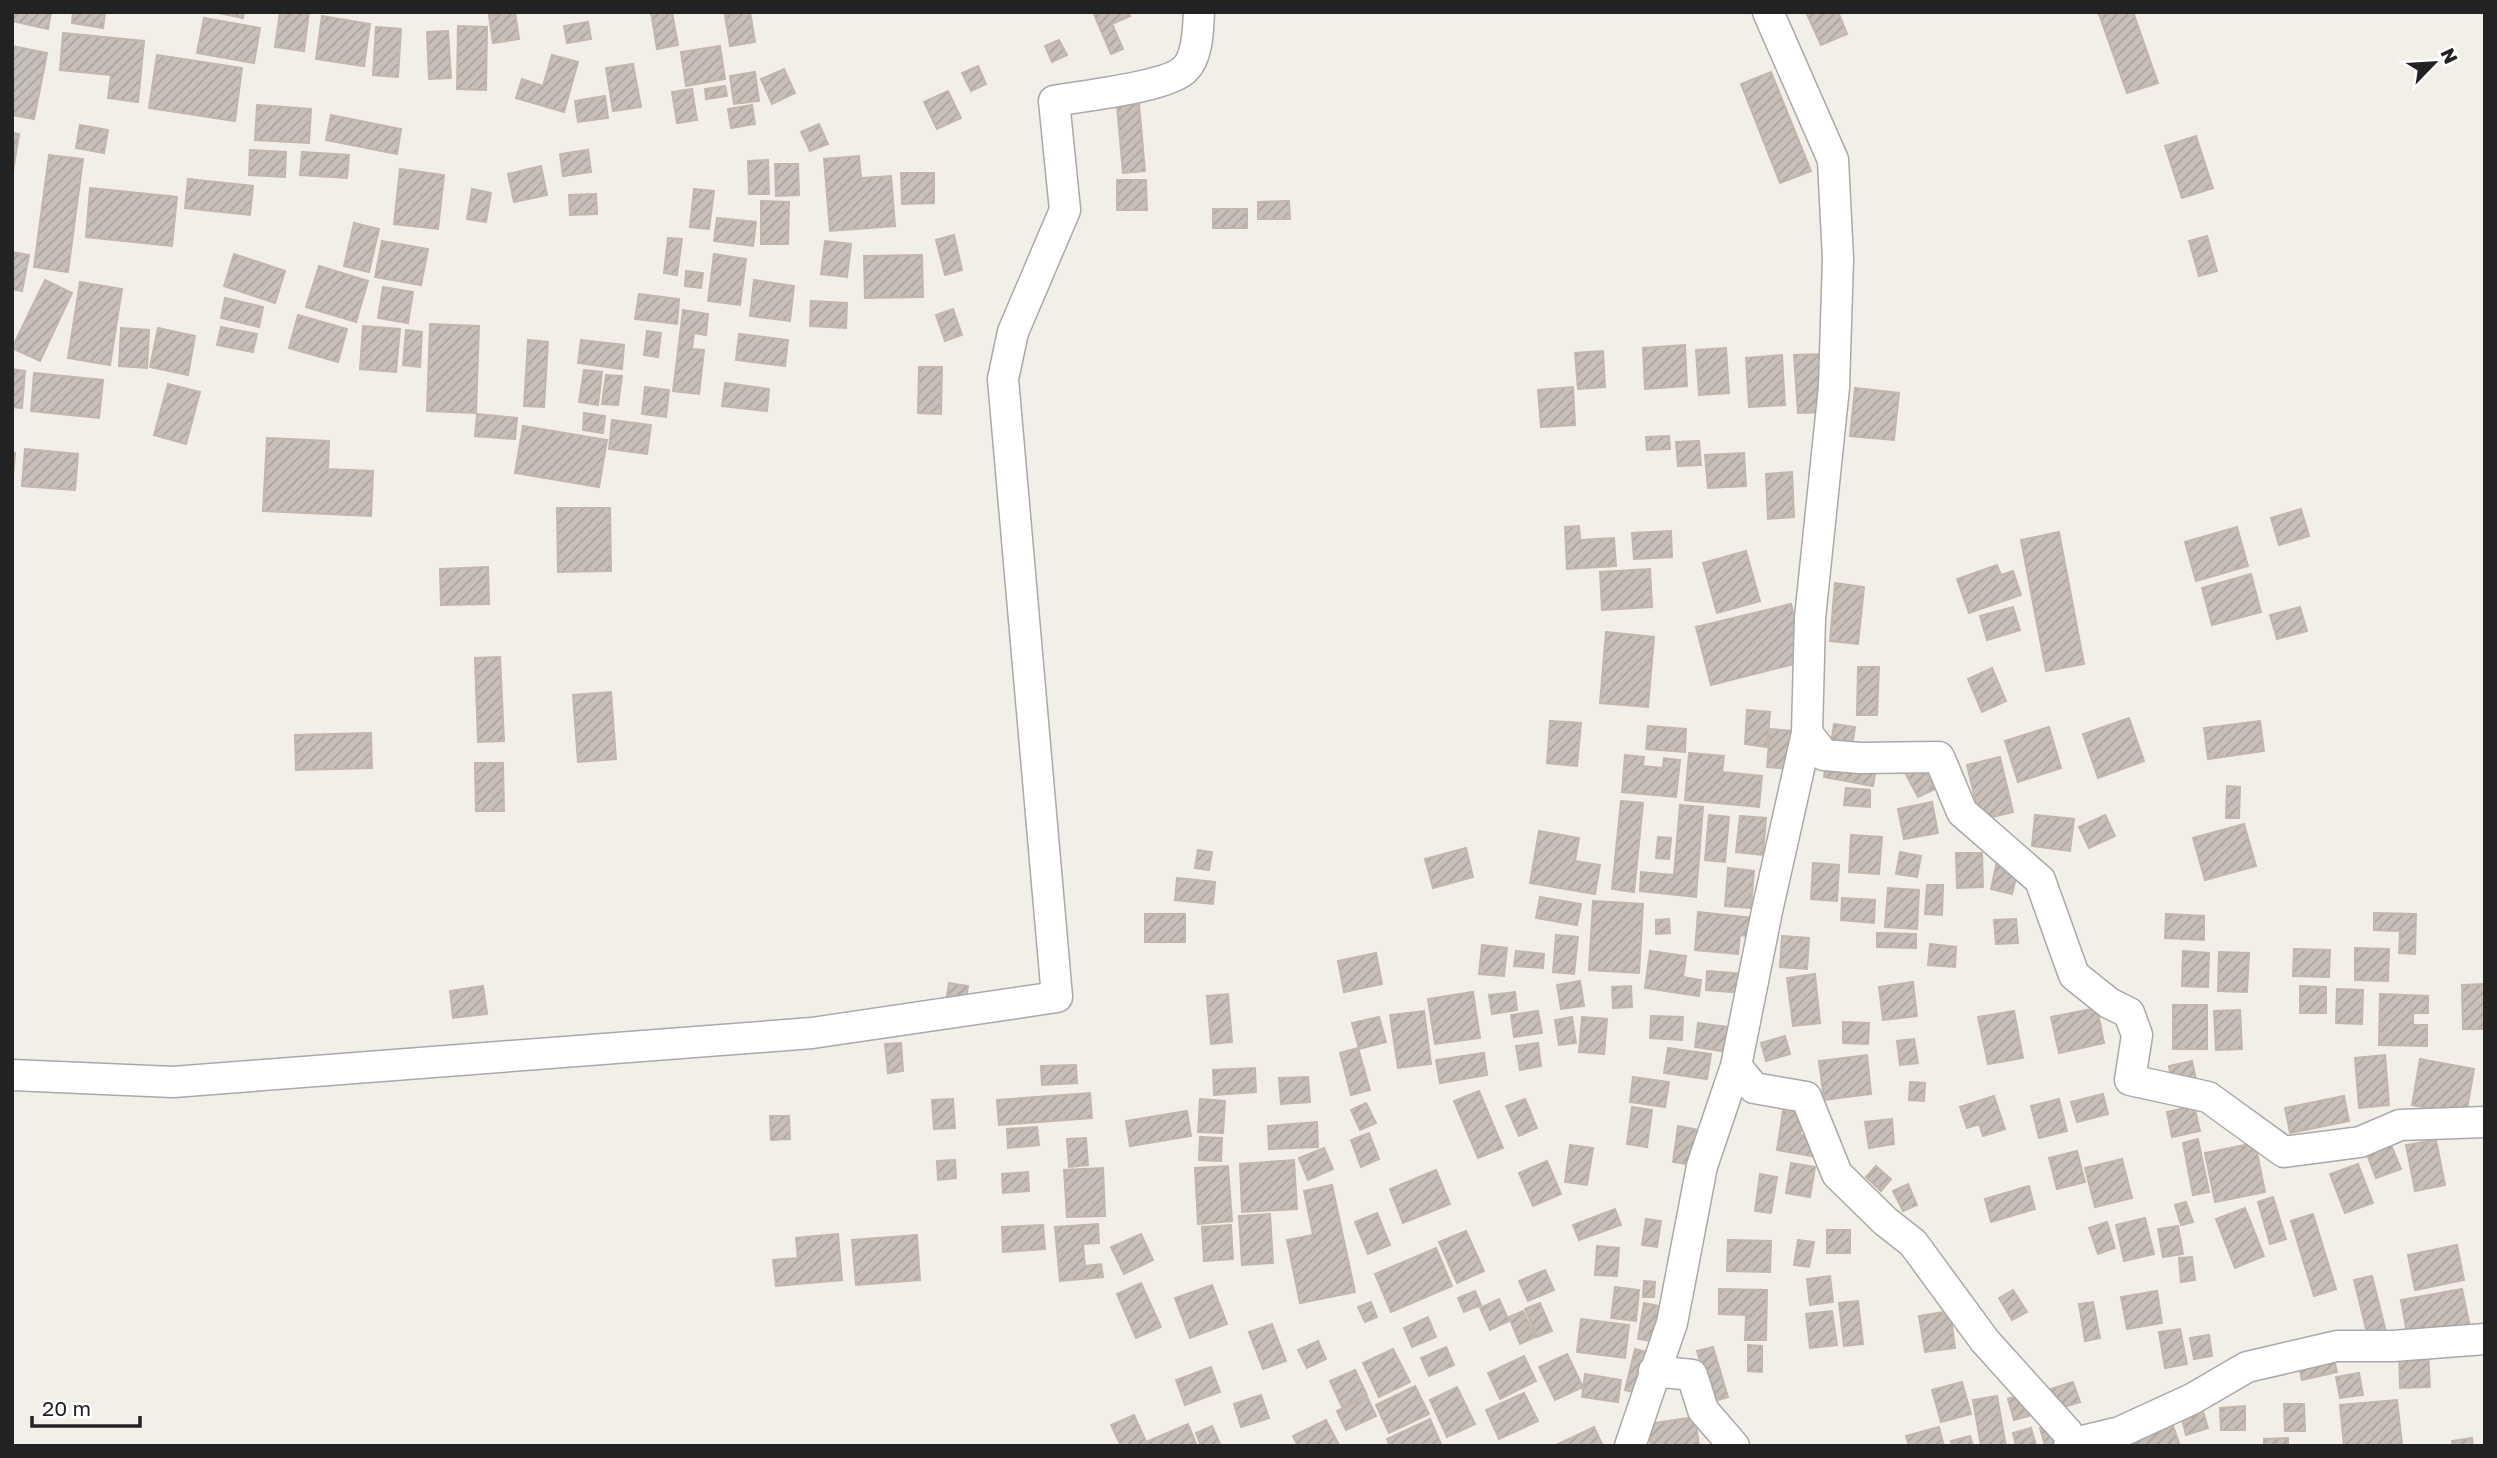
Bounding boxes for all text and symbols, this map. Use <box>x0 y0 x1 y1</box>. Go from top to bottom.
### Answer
north arrow <box>2399 28 2469 98</box>
text: N <box>2436 44 2463 67</box>
scale bar <box>32 1384 140 1428</box>
text: 20 m <box>42 1395 91 1421</box>

